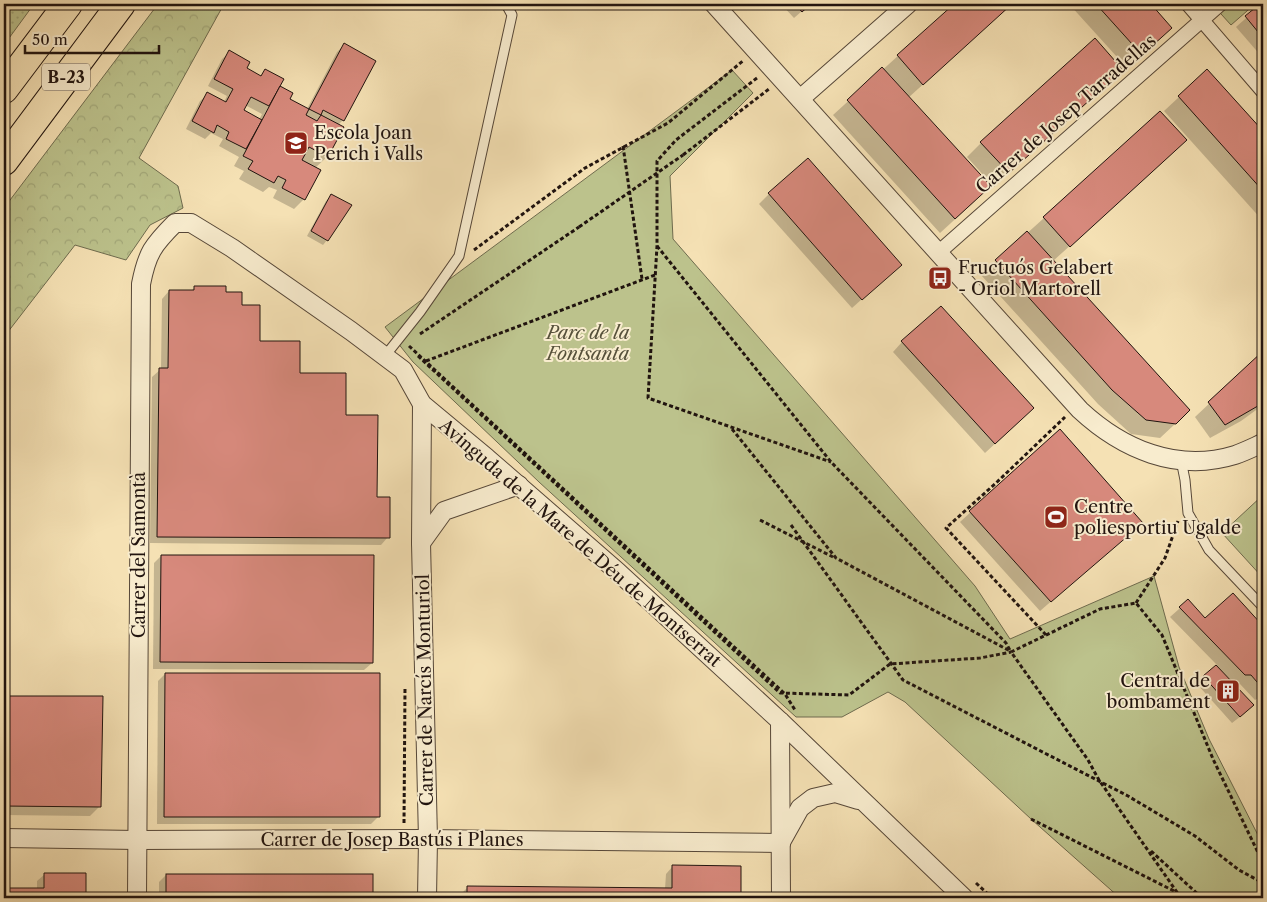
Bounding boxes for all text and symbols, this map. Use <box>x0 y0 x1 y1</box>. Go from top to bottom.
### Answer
scale bar <box>25 22 159 54</box>
text: 50 m <box>32 30 68 49</box>
street label: Carrer de Josep Tarradellas <box>971 30 1161 198</box>
road number: B-23 <box>42 64 90 90</box>
place label: Escola Joan Perich i Valls <box>314 122 423 165</box>
school or university icon: Escola Joan Perich i Valls <box>283 130 309 156</box>
place label: Fructuós Gelabert - Oriol Martorell <box>958 257 1114 300</box>
bus stop icon: Fructuós Gelabert - Oriol Martorell <box>927 265 953 291</box>
park label: Parc de la Fontsanta <box>545 322 630 365</box>
street label: Avinguda de la Mare de Déu de Montserrat <box>434 414 726 672</box>
street label: Carrer del Samontà <box>128 471 150 638</box>
place label: Centre poliesportiu Ugalde <box>1074 496 1241 539</box>
sports icon: Centre poliesportiu Ugalde <box>1043 504 1069 530</box>
street label: Carrer de Narcís Monturiol <box>412 574 438 806</box>
place label: Central de bombament <box>1107 670 1211 713</box>
building icon: Central de bombament <box>1215 678 1241 704</box>
street label: Carrer de Josep Bastús i Planes <box>260 829 524 851</box>

